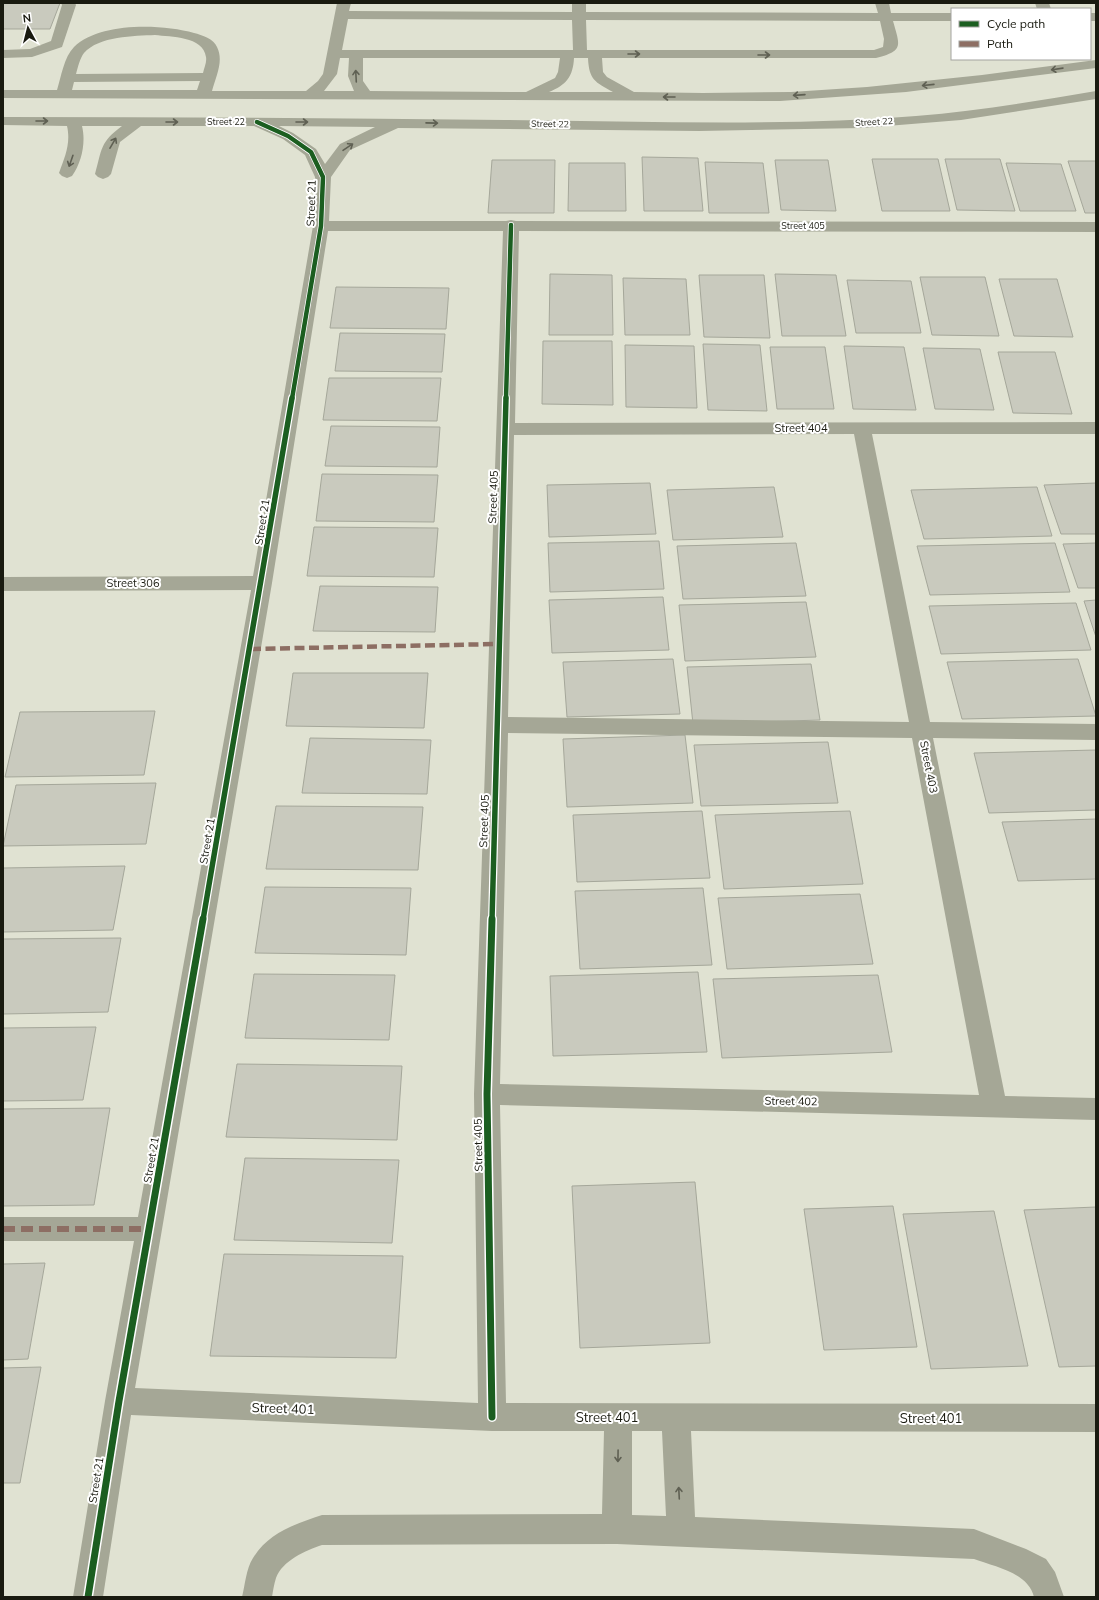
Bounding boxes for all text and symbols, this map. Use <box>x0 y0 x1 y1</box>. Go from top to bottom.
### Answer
north arrow <box>8 8 48 48</box>
legend <box>951 8 1091 60</box>
text: N <box>22 11 32 26</box>
text: Cycle path <box>987 16 1045 31</box>
text: Path <box>987 36 1013 51</box>
one-way arrow <box>627 50 640 58</box>
one-way arrow <box>757 51 770 59</box>
one-way arrow <box>1051 65 1064 73</box>
one-way arrow <box>352 70 359 83</box>
one-way arrow <box>922 81 935 88</box>
one-way arrow <box>793 92 806 99</box>
one-way arrow <box>663 93 676 101</box>
street label: Street 22 <box>855 115 893 128</box>
street label: Street 22 <box>207 116 245 127</box>
one-way arrow <box>35 117 48 125</box>
one-way arrow <box>165 118 178 126</box>
one-way arrow <box>295 118 308 126</box>
street label: Street 22 <box>531 118 569 129</box>
one-way arrow <box>425 119 438 127</box>
one-way arrow <box>109 137 117 149</box>
one-way arrow <box>342 143 353 151</box>
one-way arrow <box>67 155 75 167</box>
street label: Street 21 <box>303 180 319 226</box>
street label: Street 405 <box>781 220 825 231</box>
street label: Street 404 <box>774 421 828 435</box>
street label: Street 405 <box>485 470 501 524</box>
street label: Street 21 <box>251 498 273 546</box>
street label: Street 306 <box>106 576 160 590</box>
street label: Street 403 <box>917 740 941 794</box>
street label: Street 405 <box>476 794 492 848</box>
street label: Street 21 <box>196 817 218 865</box>
street label: Street 402 <box>764 1094 818 1108</box>
street label: Street 405 <box>471 1118 485 1172</box>
street label: Street 21 <box>140 1136 162 1184</box>
street label: Street 401 <box>251 1399 315 1417</box>
street label: Street 401 <box>576 1409 638 1425</box>
street label: Street 401 <box>900 1410 962 1426</box>
one-way arrow <box>614 1449 622 1462</box>
street label: Street 21 <box>85 1456 107 1504</box>
one-way arrow <box>676 1487 683 1500</box>

